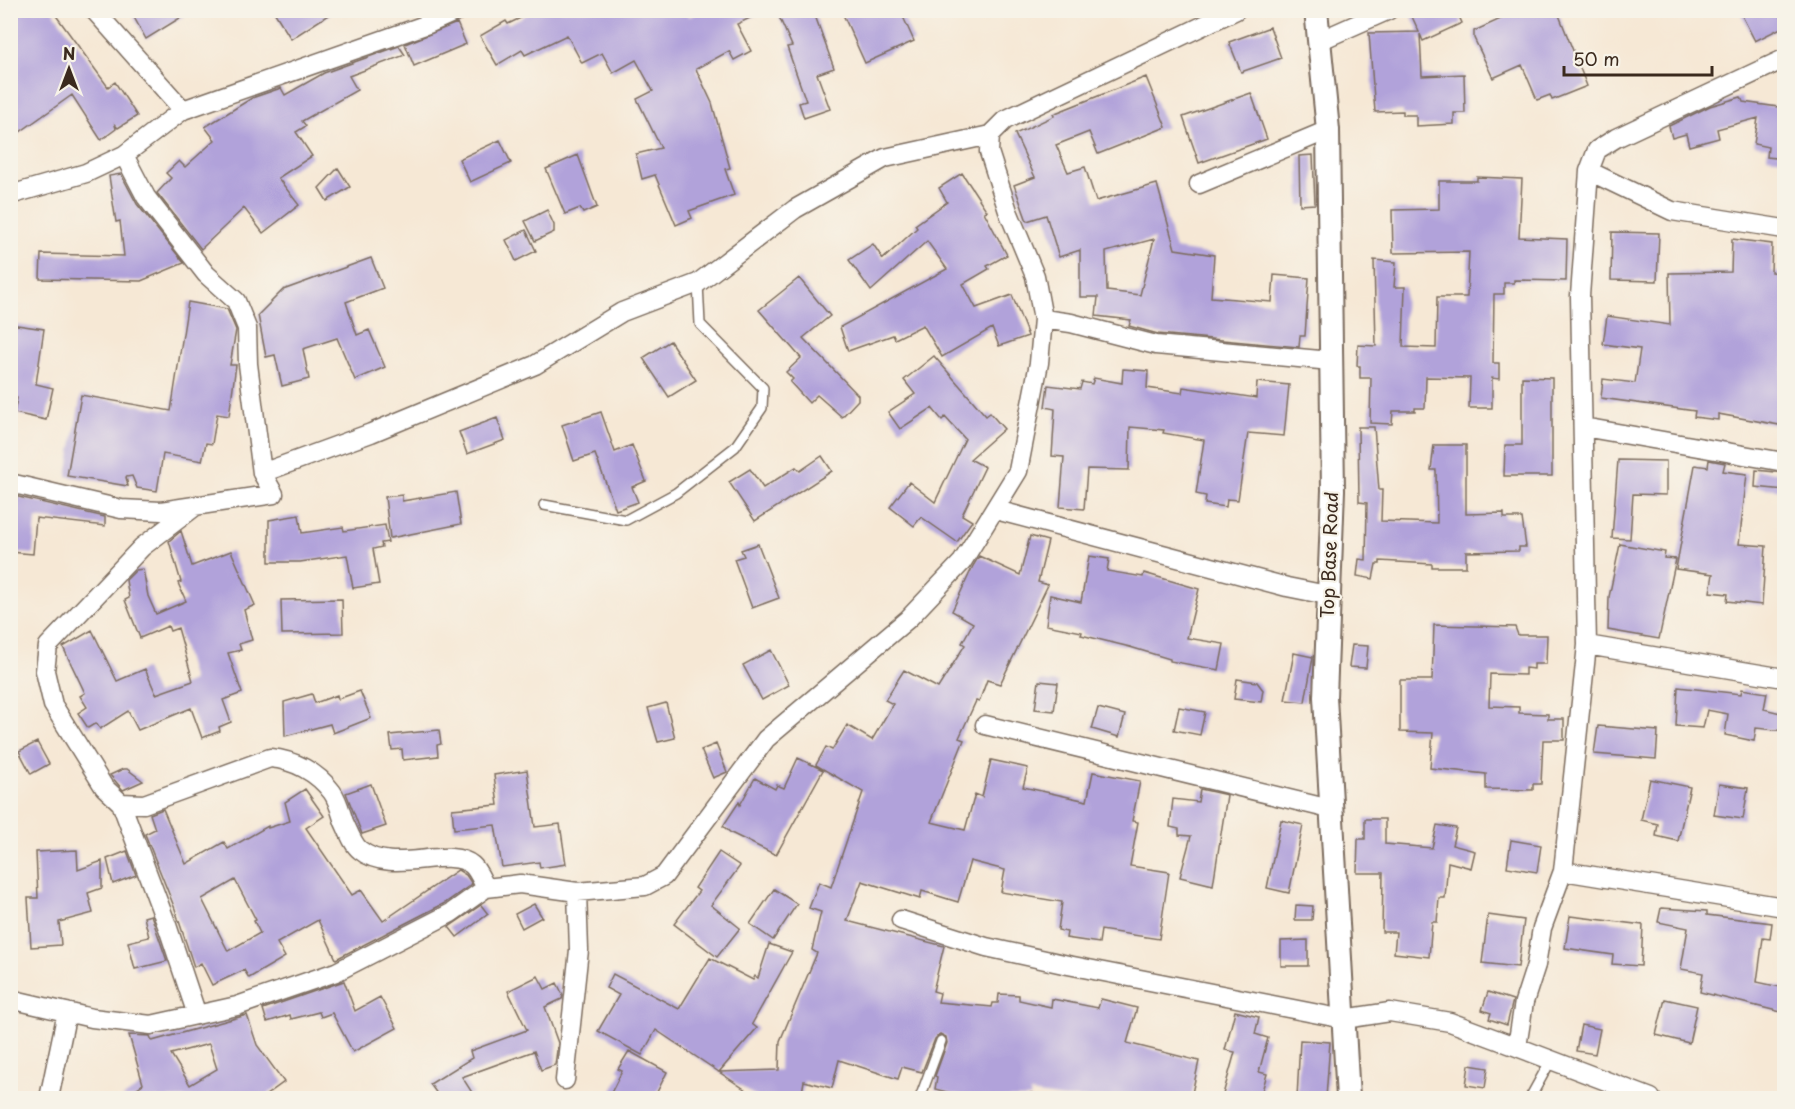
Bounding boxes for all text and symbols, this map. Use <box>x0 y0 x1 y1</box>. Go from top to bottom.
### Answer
north arrow <box>39 39 99 99</box>
scale bar <box>1564 39 1712 77</box>
text: N <box>63 41 75 65</box>
text: 50 m <box>1573 45 1620 72</box>
street label: Top Base Road <box>1313 491 1344 619</box>

